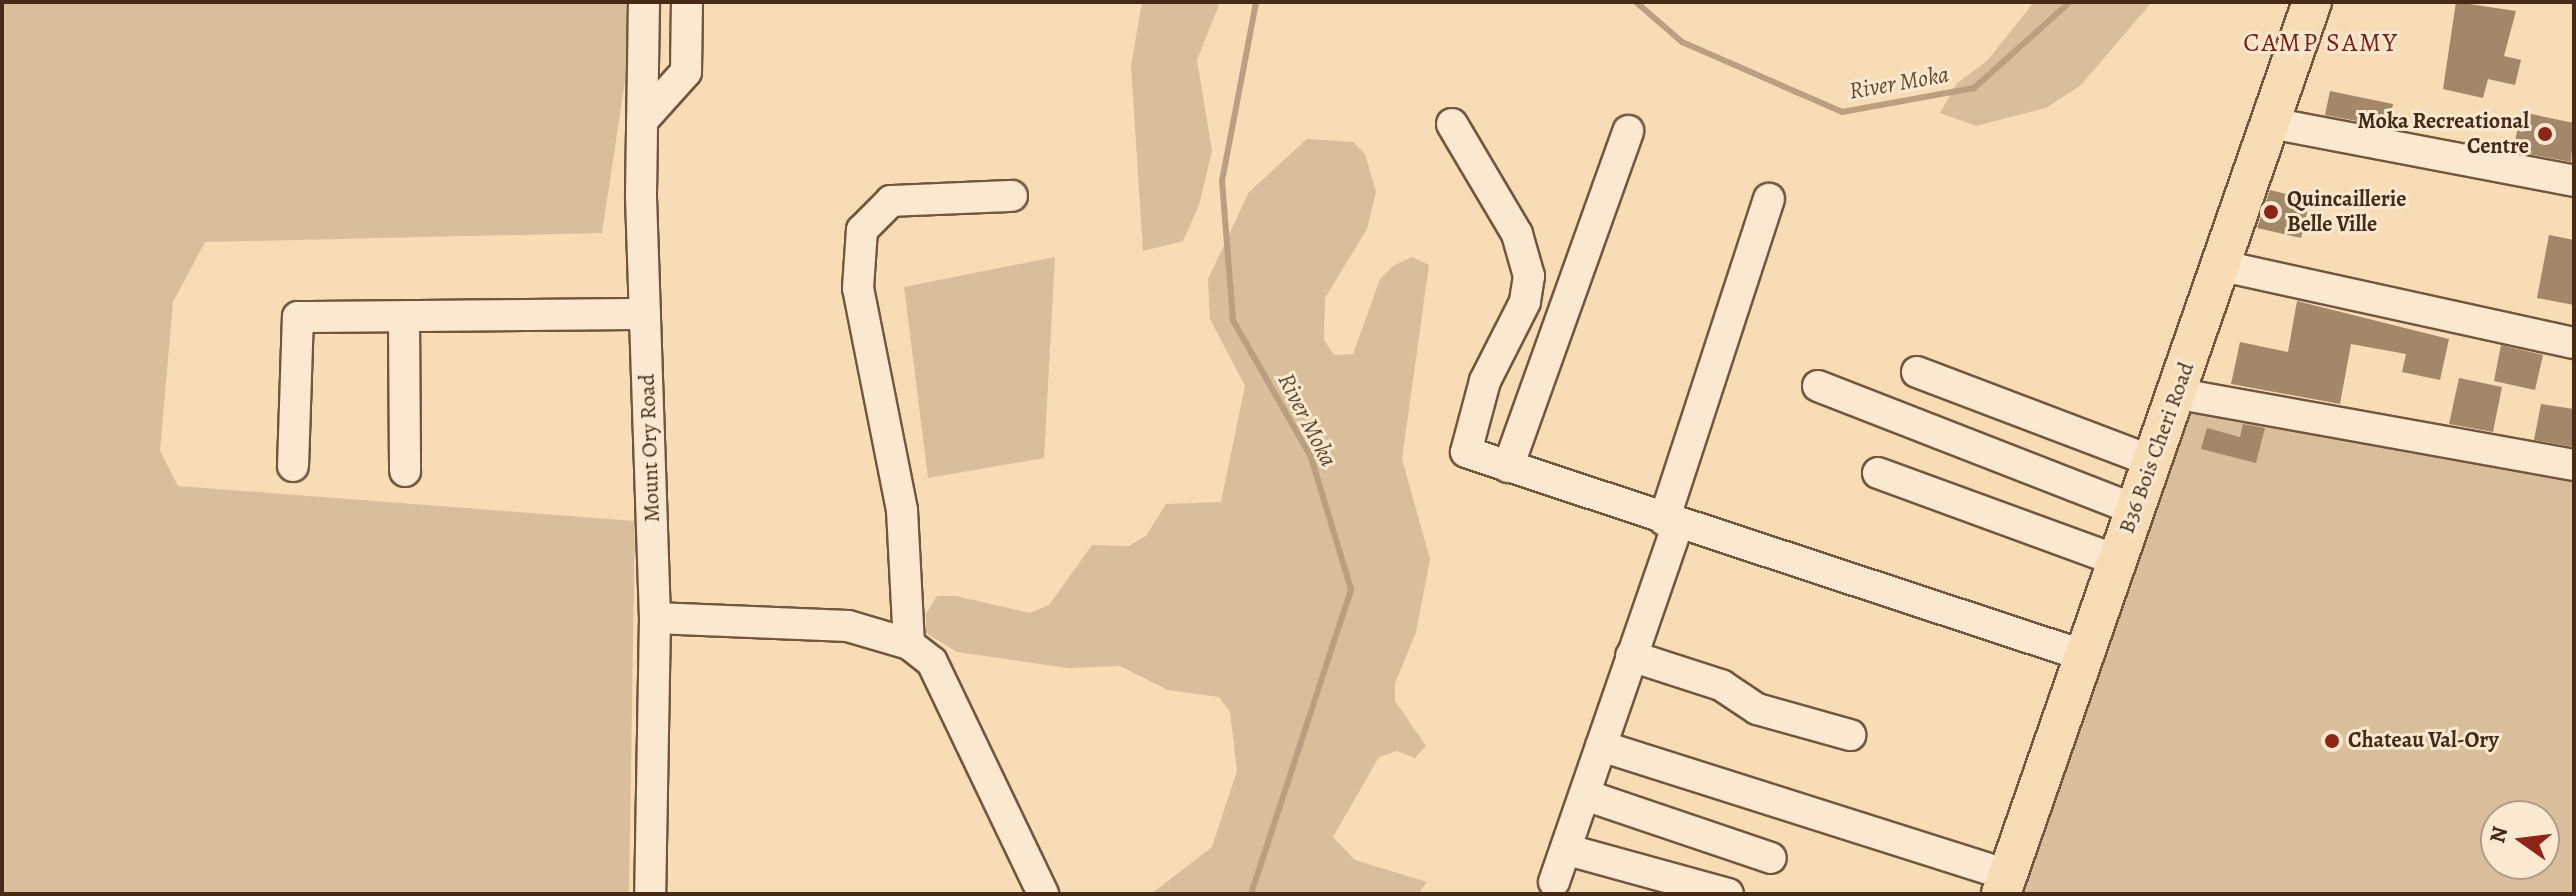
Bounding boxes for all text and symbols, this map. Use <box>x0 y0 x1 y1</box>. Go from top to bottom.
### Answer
district label: CAMP SAMY <box>2243 27 2399 59</box>
water label: River Moka <box>1847 60 1951 106</box>
place label: Moka Recreational Centre <box>2357 108 2529 160</box>
marker: Moka Recreational Centre <box>2536 125 2554 143</box>
place label: Quincaillerie Belle Ville <box>2287 186 2406 238</box>
marker: Quincaillerie Belle Ville <box>2262 203 2280 221</box>
street label: B36 Bois Cheri Road <box>2114 359 2200 537</box>
water label: River Moka <box>1271 369 1343 471</box>
street label: Mount Ory Road <box>634 373 666 523</box>
place label: Chateau Val-Ory <box>2348 728 2499 754</box>
marker: Chateau Val-Ory <box>2323 732 2341 750</box>
north arrow <box>2480 800 2560 880</box>
text: N <box>2482 823 2515 846</box>

